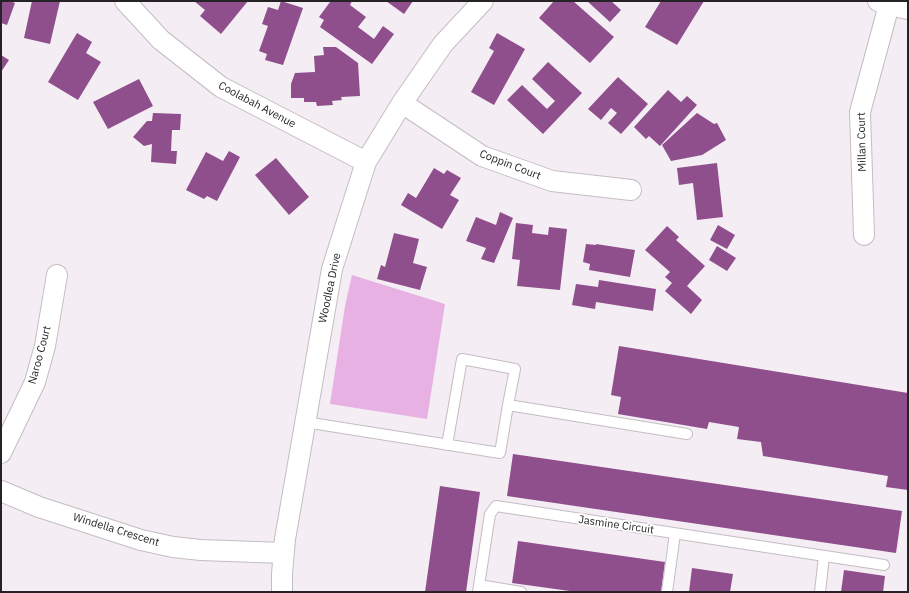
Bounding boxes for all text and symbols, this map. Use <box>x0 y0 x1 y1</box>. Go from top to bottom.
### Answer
street label: Coolabah Avenue <box>216 79 298 131</box>
street label: Millan Court <box>855 112 869 172</box>
street label: Coppin Court <box>478 147 542 183</box>
street label: Woodlea Drive <box>316 252 344 324</box>
street label: Naroo Court <box>26 324 54 386</box>
street label: Windella Crescent <box>71 511 161 549</box>
street label: Jasmine Circuit <box>577 513 655 537</box>

